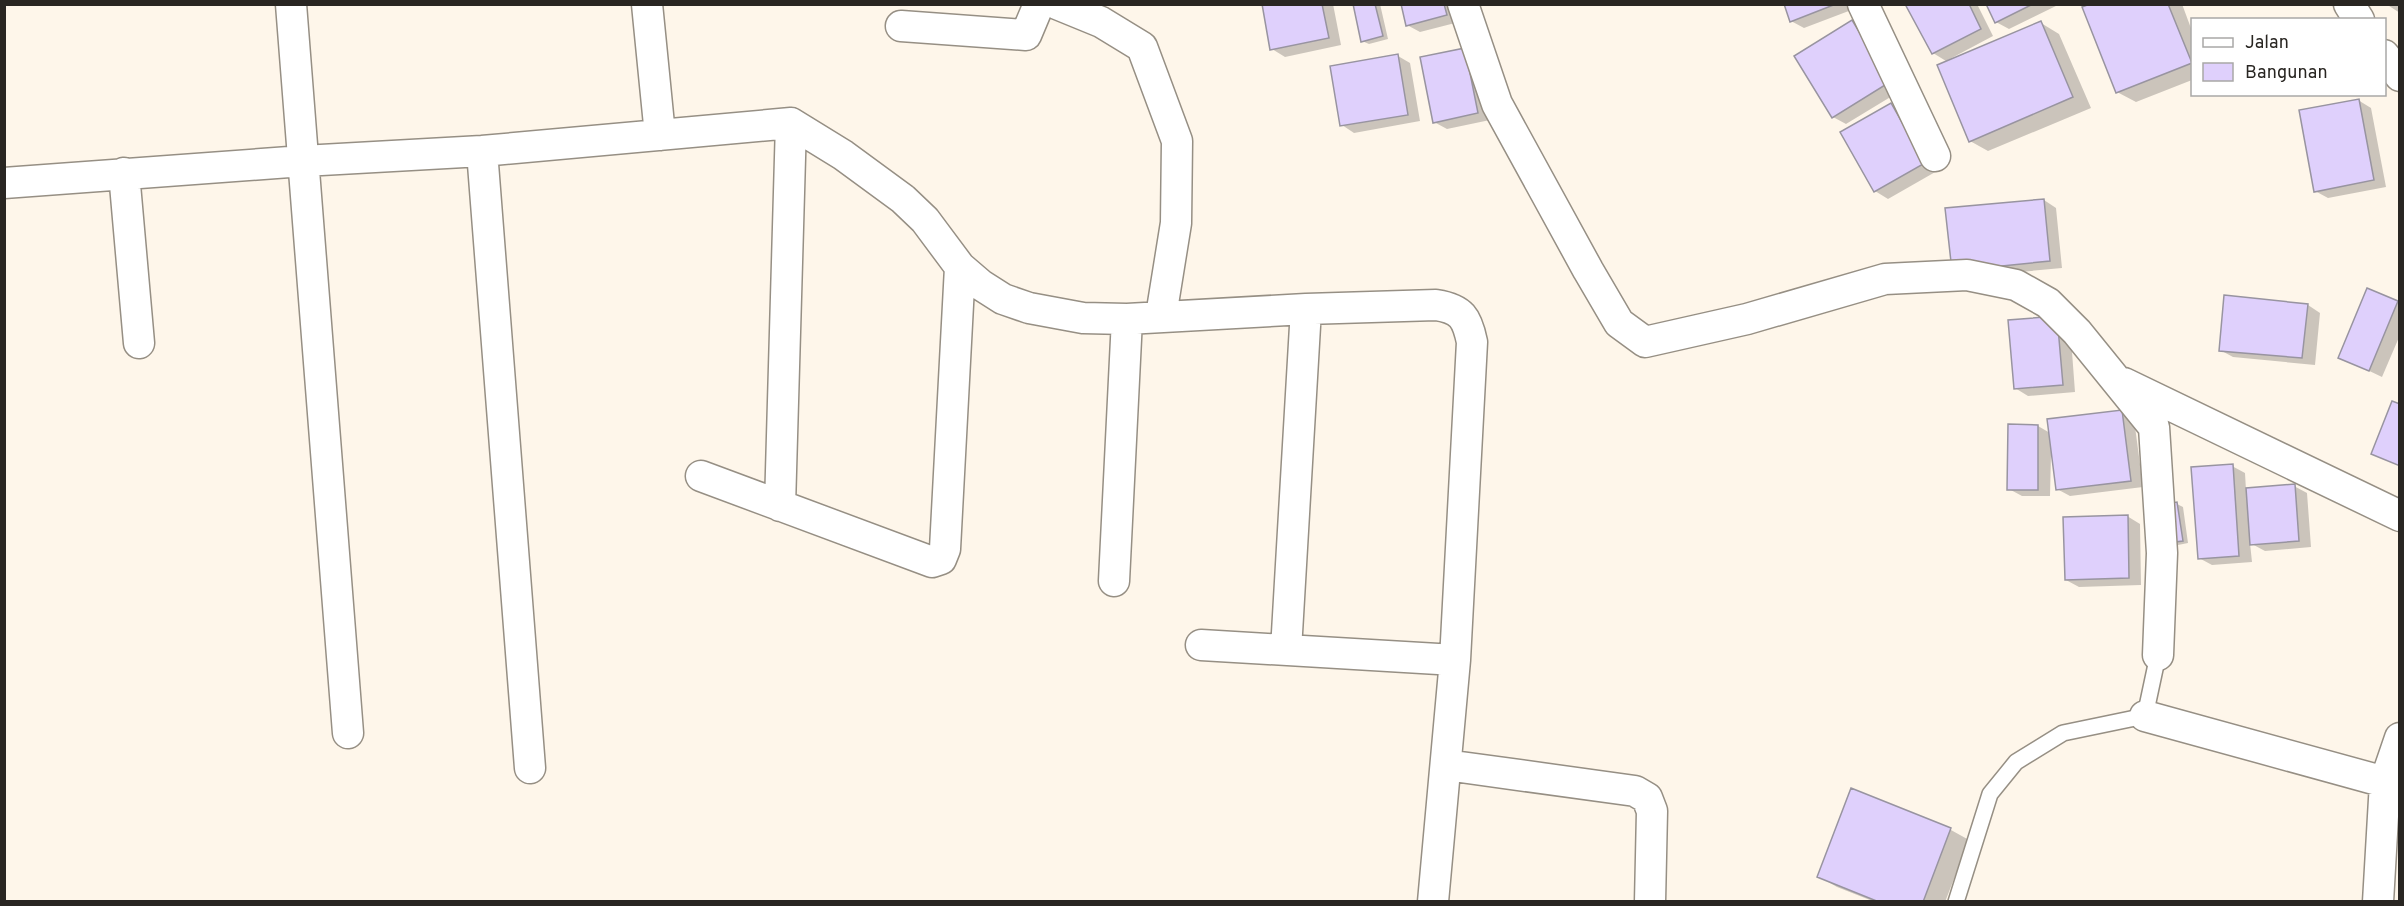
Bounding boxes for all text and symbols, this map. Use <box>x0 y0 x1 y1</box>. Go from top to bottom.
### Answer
legend <box>2191 18 2386 96</box>
text: Jalan <box>2245 32 2289 55</box>
text: Bangunan <box>2245 62 2328 85</box>

